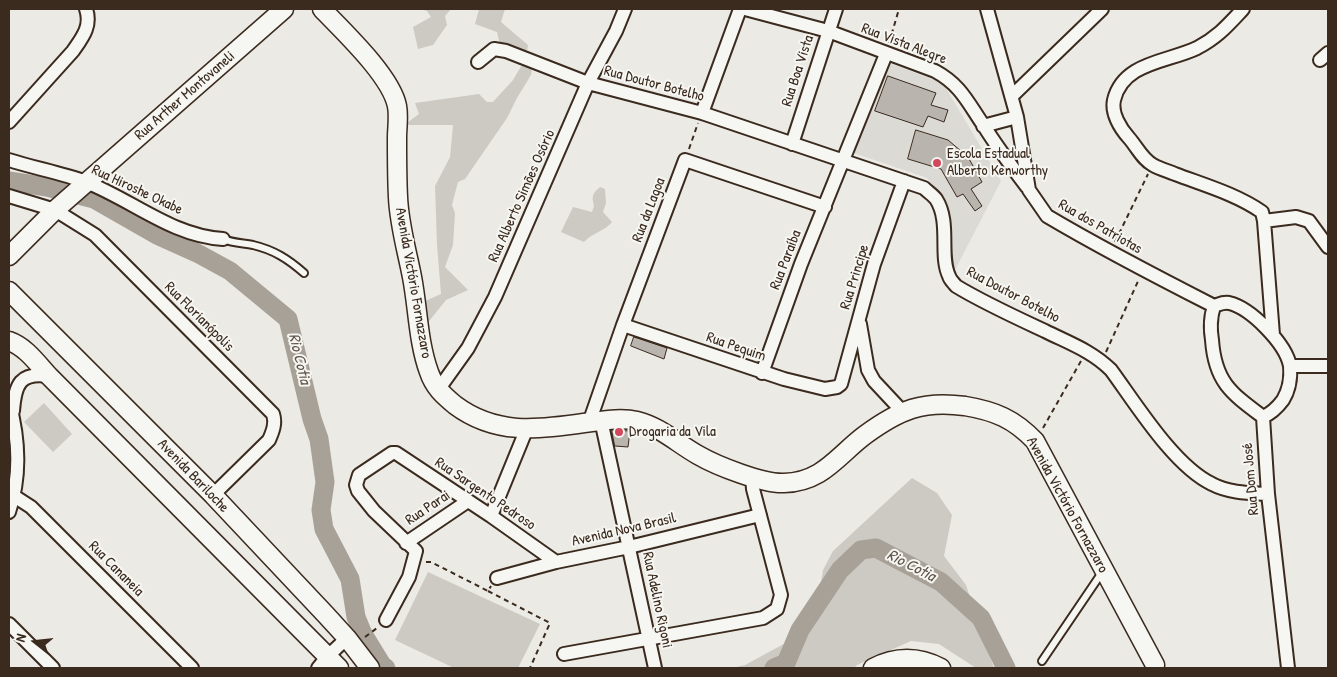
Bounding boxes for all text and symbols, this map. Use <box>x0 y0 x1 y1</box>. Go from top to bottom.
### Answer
street label: Rua Vista Alegre <box>859 19 949 69</box>
street label: Rua Boa Vista <box>778 33 818 109</box>
street label: Rua Arther Montovaneli <box>131 48 239 144</box>
street label: Rua Doutor Botelho <box>602 62 706 106</box>
street label: Rua Alberto Simões Osório <box>485 127 559 265</box>
place label: Escola Estadual Alberto Kenworthy <box>947 145 1048 180</box>
marker: Escola Estadual Alberto Kenworthy <box>931 157 943 169</box>
street label: Rua Hiroshe Okabe <box>89 161 185 219</box>
street label: Rua da Lagoa <box>629 175 669 245</box>
street label: Rua dos Patriotas <box>1055 196 1145 258</box>
street label: Avenida Victório Fornazzaro <box>391 206 435 360</box>
street label: Rua Paraíba <box>766 228 806 292</box>
street label: Rua Principe <box>837 242 873 312</box>
street label: Rua Doutor Botelho <box>963 263 1063 327</box>
street label: Rua Florianópolis <box>160 278 238 356</box>
street label: Rua Pequim <box>704 328 768 366</box>
water label: Rio Cotia <box>283 332 315 386</box>
place label: Drogaria da Vila <box>629 423 716 441</box>
marker: Drogaria da Vila <box>613 426 625 438</box>
street label: Avenida Victório Fornazzaro <box>1022 434 1112 576</box>
street label: Avenida Bariloche <box>153 435 233 517</box>
street label: Rua Dom José <box>1239 442 1263 516</box>
street label: Rua Sargento Pedroso <box>431 454 539 534</box>
street label: Rua Parai <box>402 486 454 530</box>
street label: Avenida Nova Brasil <box>570 509 678 551</box>
street label: Rua Cananeia <box>85 538 147 600</box>
water label: Rio Cotia <box>884 546 938 586</box>
street label: Rua Adelino Rigoni <box>638 550 676 650</box>
north arrow <box>10 617 60 667</box>
text: N <box>10 632 30 644</box>

